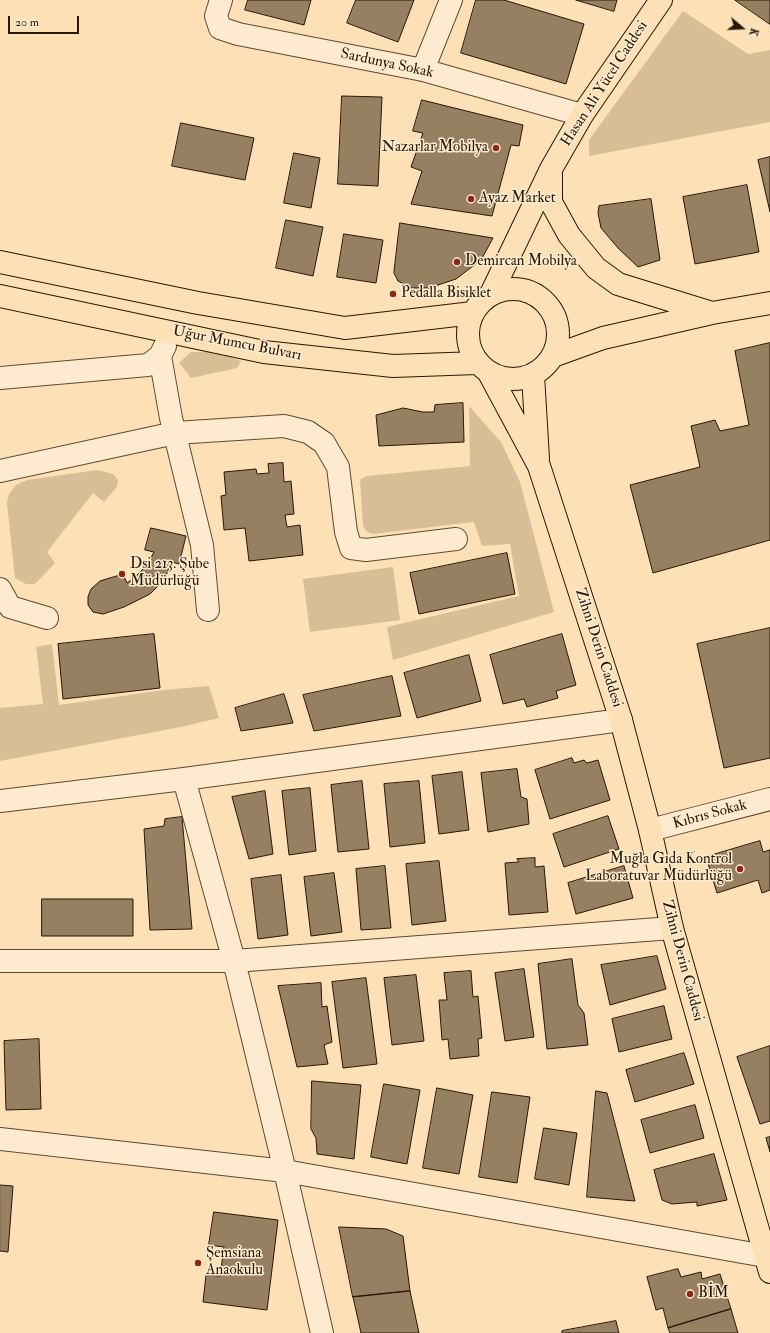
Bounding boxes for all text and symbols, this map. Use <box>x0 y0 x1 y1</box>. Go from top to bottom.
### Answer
scale bar <box>10 8 81 34</box>
north arrow <box>722 8 762 48</box>
text: 20 m <box>15 15 39 30</box>
street label: Hasan Ali Yücel Caddesi <box>558 18 652 150</box>
text: K <box>746 26 761 38</box>
street label: Sardunya Sokak <box>339 45 435 83</box>
place label: Nazarlar Mobilya <box>382 139 488 157</box>
marker: Nazarlar Mobilya <box>491 143 501 153</box>
place label: Ayaz Market <box>479 190 556 208</box>
marker: Ayaz Market <box>466 194 476 204</box>
place label: Demircan Mobilya <box>465 253 577 271</box>
marker: Demircan Mobilya <box>452 257 462 267</box>
place label: Pedalla Bisiklet <box>401 285 491 303</box>
marker: Pedalla Bisiklet <box>388 289 398 299</box>
street label: Uğur Mumcu Bulvarı <box>171 323 303 365</box>
place label: Dsi 213. Şube Müdürlüğü <box>130 556 209 591</box>
marker: Dsi 213. Şube Müdürlüğü <box>117 569 127 579</box>
street label: Zihni Derin Caddesi <box>570 586 626 710</box>
street label: Kıbrıs Sokak <box>671 797 749 833</box>
place label: Muğla Gıda Kontrol Laboratuvar Müdürlüğü <box>585 851 732 886</box>
marker: Muğla Gıda Kontrol Laboratuvar Müdürlüğü <box>735 864 745 874</box>
street label: Zihni Derin Caddesi <box>657 899 707 1023</box>
place label: Şemsiana Anaokulu <box>206 1245 263 1280</box>
marker: Şemsiana Anaokulu <box>193 1258 203 1268</box>
place label: BİM <box>698 1285 728 1303</box>
marker: BİM <box>685 1289 695 1299</box>

